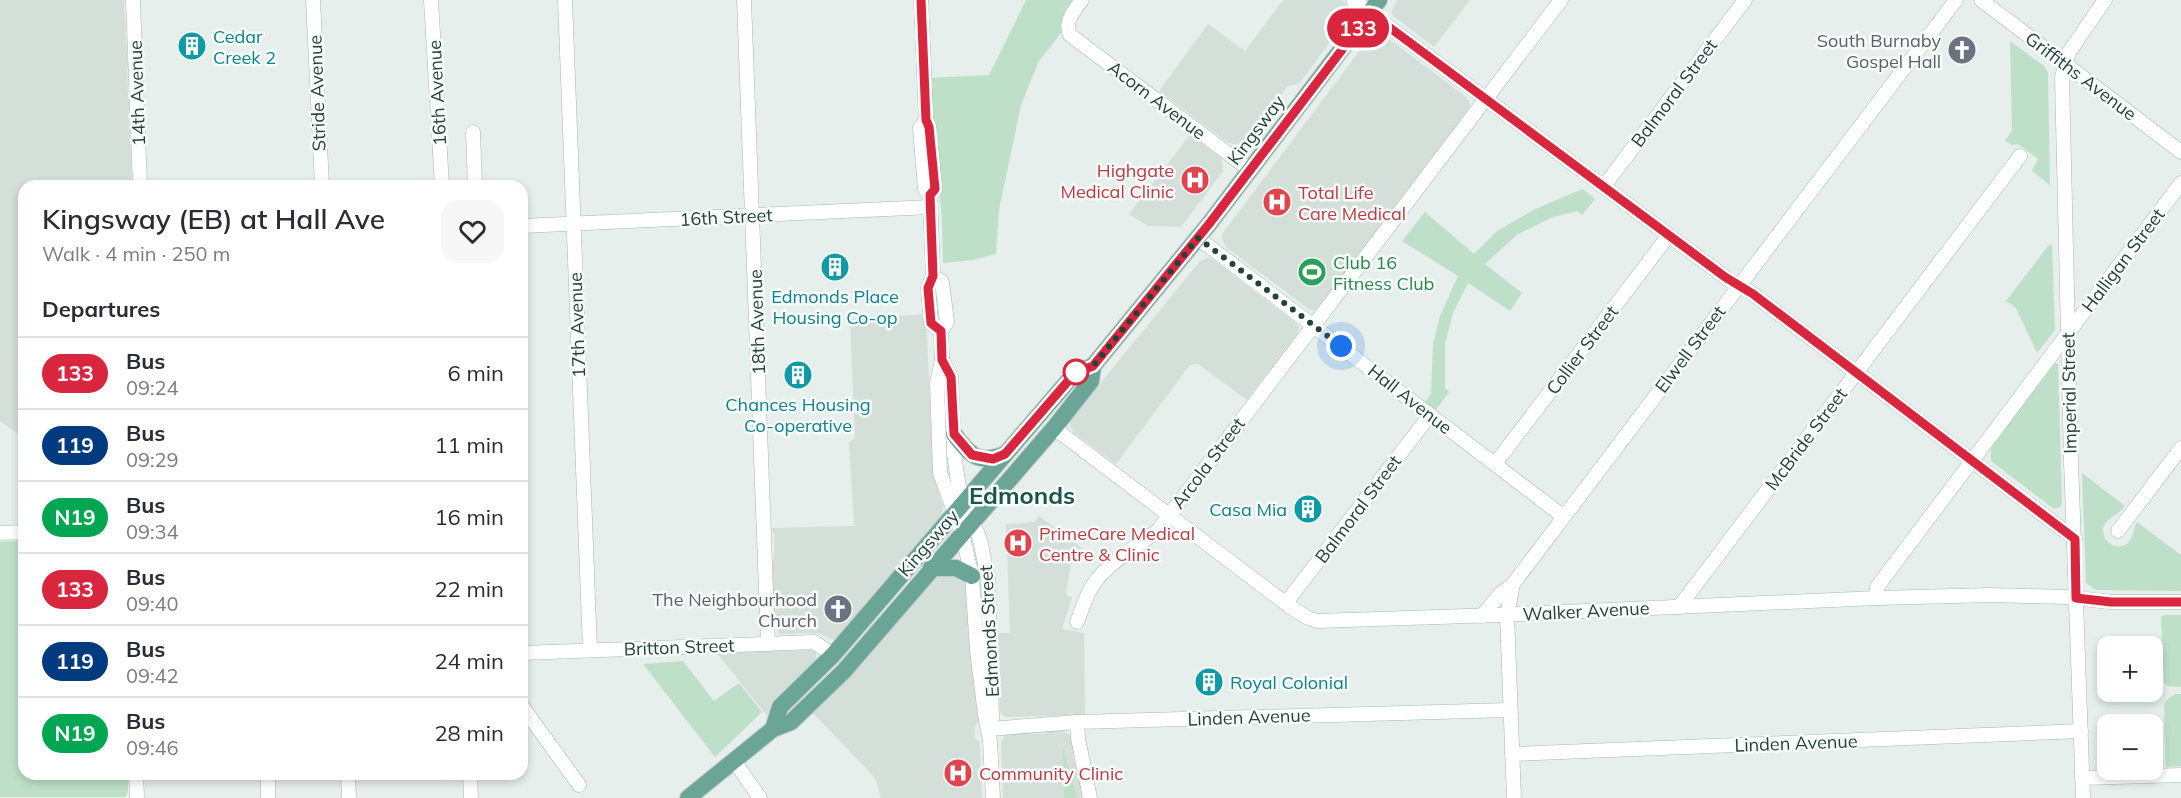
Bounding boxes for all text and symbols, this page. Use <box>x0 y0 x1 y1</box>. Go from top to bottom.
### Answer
line badge: 133 <box>1324 9 1392 48</box>
text: 133 <box>1339 15 1377 41</box>
place label: Cedar Creek 2 <box>213 25 276 69</box>
street label: Griffiths Avenue <box>2021 27 2141 125</box>
place label: South Burnaby Gospel Hall <box>1817 29 1941 73</box>
building icon: Cedar Creek 2 <box>176 30 208 62</box>
street label: Stride Avenue <box>303 34 331 152</box>
street label: Balmoral Street <box>1626 34 1722 152</box>
church icon: South Burnaby Gospel Hall <box>1946 34 1978 66</box>
street label: 14th Avenue <box>124 40 150 146</box>
street label: 16th Avenue <box>423 40 451 146</box>
street label: Acorn Avenue <box>1104 56 1210 144</box>
street label: Kingsway <box>1222 90 1290 169</box>
place label: Highgate Medical Clinic <box>1060 159 1174 203</box>
hospital icon: Highgate Medical Clinic <box>1179 164 1211 196</box>
place label: Total Life Care Medical <box>1298 181 1406 225</box>
hospital icon: Total Life Care Medical <box>1261 186 1293 218</box>
button: heart <box>441 200 504 263</box>
text: Kingsway (EB) at Hall Ave <box>42 201 385 236</box>
street label: 16th Street <box>679 203 773 231</box>
street label: Halligan Street <box>2076 204 2170 316</box>
text: Walk · 4 min · 250 m <box>42 241 230 266</box>
building icon: Edmonds Place Housing Co-op <box>819 251 851 283</box>
place label: Club 16 Fitness Club <box>1333 251 1434 295</box>
sports icon: Club 16 Fitness Club <box>1296 256 1328 288</box>
street label: 18th Avenue <box>744 269 770 375</box>
street label: 17th Avenue <box>564 272 590 378</box>
place label: Edmonds Place Housing Co-op <box>771 285 899 329</box>
text: Departures <box>42 295 160 323</box>
street label: Collier Street <box>1541 301 1623 399</box>
street label: Elwell Street <box>1650 301 1730 397</box>
your location <box>1326 331 1356 361</box>
street label: Imperial Street <box>2056 332 2082 454</box>
text: Bus <box>126 347 165 375</box>
text: 6 min <box>448 359 504 387</box>
building icon: Chances Housing Co-operative <box>782 359 814 391</box>
unlabelled marker <box>1063 359 1089 385</box>
street label: Hall Avenue <box>1363 359 1457 439</box>
text: 133 <box>56 360 94 386</box>
text: 09:24 <box>126 375 179 400</box>
street label: McBride Street <box>1760 383 1852 495</box>
place label: Chances Housing Co-operative <box>725 393 871 437</box>
street label: Arcola Street <box>1166 413 1250 513</box>
text: Bus <box>126 419 165 447</box>
text: 11 min <box>434 431 504 459</box>
text: 119 <box>56 432 94 458</box>
text: 09:29 <box>126 447 179 472</box>
street label: Balmoral Street <box>1310 450 1406 568</box>
district label: Edmonds <box>969 480 1075 510</box>
text: Bus <box>126 491 165 519</box>
building icon: Casa Mia <box>1292 493 1324 525</box>
place label: Casa Mia <box>1209 498 1287 521</box>
text: 16 min <box>434 503 504 531</box>
text: N19 <box>54 504 96 530</box>
street label: Kingsway <box>893 504 964 581</box>
text: 09:34 <box>126 519 179 544</box>
place label: PrimeCare Medical Centre & Clinic <box>1039 522 1195 566</box>
hospital icon: PrimeCare Medical Centre & Clinic <box>1002 527 1034 559</box>
text: Bus <box>126 563 165 591</box>
street label: Edmonds Street <box>974 564 1004 698</box>
text: 22 min <box>434 575 504 603</box>
text: 133 <box>56 576 94 602</box>
place label: The Neighbourhood Church <box>652 588 817 632</box>
text: 09:40 <box>126 591 179 616</box>
church icon: The Neighbourhood Church <box>822 593 854 625</box>
street label: Walker Avenue <box>1522 596 1650 626</box>
street label: Britton Street <box>623 634 735 660</box>
text: Bus <box>126 635 165 663</box>
map controls <box>2097 636 2163 780</box>
button: + <box>2097 636 2163 702</box>
text: 24 min <box>434 647 504 675</box>
text: 119 <box>56 648 94 674</box>
text: 09:42 <box>126 663 179 688</box>
building icon: Royal Colonial <box>1193 666 1225 698</box>
place label: Royal Colonial <box>1230 671 1348 694</box>
street label: Linden Avenue <box>1187 703 1311 731</box>
text: Bus <box>126 707 165 735</box>
button: − <box>2097 714 2163 780</box>
text: 28 min <box>434 719 504 747</box>
text: N19 <box>54 720 96 746</box>
street label: Linden Avenue <box>1734 729 1858 757</box>
text: 09:46 <box>126 735 179 760</box>
hospital icon: Community Clinic <box>942 757 974 789</box>
place label: Community Clinic <box>979 762 1123 785</box>

